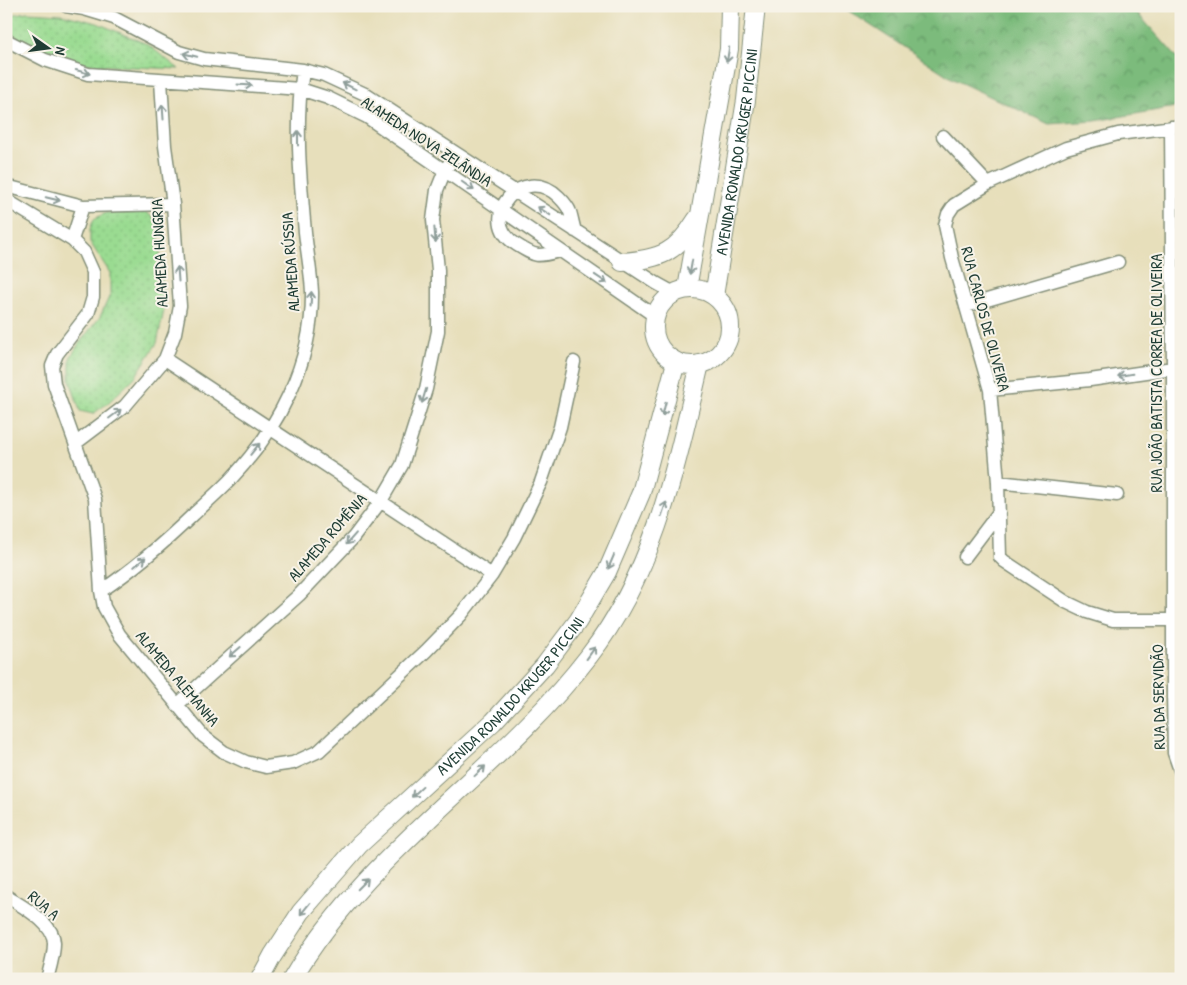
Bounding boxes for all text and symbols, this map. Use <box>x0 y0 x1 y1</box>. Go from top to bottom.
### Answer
north arrow <box>22 22 72 72</box>
text: N <box>51 45 71 58</box>
street label: AVENIDA RONALDO KRUGER PICCINI <box>710 47 762 257</box>
one-way arrow <box>723 47 733 63</box>
one-way arrow <box>183 50 199 59</box>
one-way arrow <box>75 67 91 77</box>
one-way arrow <box>237 81 253 90</box>
one-way arrow <box>342 81 357 90</box>
street label: ALAMEDA NOVA ZELÃNDIA <box>357 90 497 192</box>
one-way arrow <box>159 104 168 120</box>
one-way arrow <box>293 130 303 146</box>
one-way arrow <box>460 181 474 191</box>
one-way arrow <box>45 195 61 204</box>
street label: ALAMEDA HUNGRIA <box>145 198 173 308</box>
one-way arrow <box>538 206 552 216</box>
street label: ALAMEDA RÚSSIA <box>276 211 304 312</box>
one-way arrow <box>430 226 439 242</box>
street label: RUA CARLOS DE OLIVEIRA <box>956 244 1016 394</box>
street label: RUA JOÃO BATISTA CORREA DE OLIVEIRA <box>1145 253 1167 492</box>
one-way arrow <box>686 258 696 274</box>
one-way arrow <box>173 266 182 282</box>
one-way arrow <box>594 274 608 284</box>
one-way arrow <box>307 292 316 308</box>
one-way arrow <box>1118 370 1134 380</box>
one-way arrow <box>419 387 429 403</box>
one-way arrow <box>659 401 668 417</box>
one-way arrow <box>108 409 122 419</box>
one-way arrow <box>250 442 261 455</box>
street label: ALAMEDA ROMÊNIA <box>283 488 372 586</box>
one-way arrow <box>660 501 669 517</box>
one-way arrow <box>345 532 357 545</box>
one-way arrow <box>605 554 615 569</box>
one-way arrow <box>133 557 146 568</box>
street label: AVENIDA RONALDO KRUGER PICCINI <box>431 613 589 780</box>
street label: ALAMEDA ALEMANHA <box>131 625 225 731</box>
street label: RUA DA SERVIDÃO <box>1146 644 1170 750</box>
one-way arrow <box>228 646 241 658</box>
one-way arrow <box>586 646 596 660</box>
one-way arrow <box>474 765 486 777</box>
one-way arrow <box>411 786 424 798</box>
one-way arrow <box>357 878 369 890</box>
street label: RUA A <box>23 885 65 925</box>
one-way arrow <box>299 902 310 915</box>

